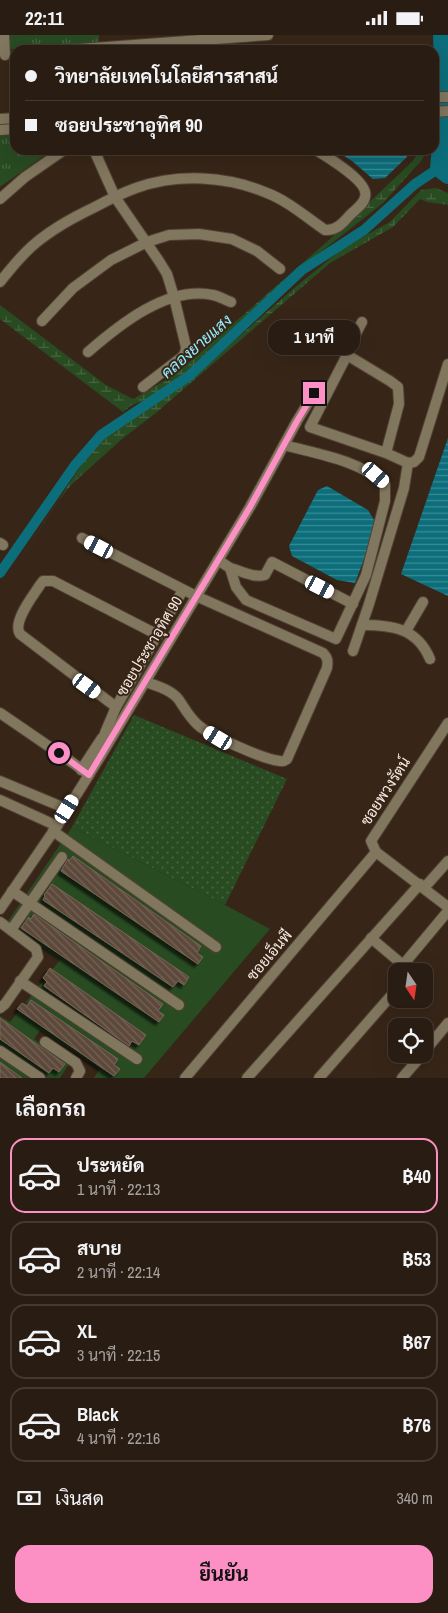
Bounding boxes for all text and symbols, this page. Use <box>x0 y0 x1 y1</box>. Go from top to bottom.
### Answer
text: 22:11 <box>25 5 64 31</box>
text: วิทยาลัยเทคโนโลยีสารสาสน์ <box>55 63 278 89</box>
text: ซอยประชาอุทิศ 90 <box>55 112 203 138</box>
water label: คลองยายแสง <box>156 309 236 383</box>
callout: 1 นาที <box>268 321 360 355</box>
text: 1 นาที <box>294 326 334 348</box>
route end <box>303 382 325 404</box>
car <box>359 459 392 491</box>
car <box>82 534 115 560</box>
car <box>303 574 336 600</box>
street label: ซอยประชาอุทิศ 90 <box>111 592 188 700</box>
car <box>70 671 103 701</box>
car <box>201 724 234 752</box>
route start <box>48 742 70 764</box>
street label: ซอยพวงรัตน์ <box>355 753 415 829</box>
car <box>52 792 81 826</box>
street label: ซอยเอ็นพี <box>242 925 296 985</box>
north arrow <box>388 963 432 1007</box>
map controls <box>388 963 433 1063</box>
button: locate <box>388 1018 433 1063</box>
text: เลือกรถ <box>15 1093 86 1123</box>
text: ประหยัด <box>77 1152 145 1178</box>
icon: car <box>17 1153 62 1198</box>
text: ฿40 <box>402 1163 431 1189</box>
text: 1 นาที · 22:13 <box>77 1178 160 1200</box>
text: สบาย <box>77 1235 122 1261</box>
icon: car <box>17 1236 62 1281</box>
text: ฿53 <box>402 1246 431 1272</box>
text: 2 นาที · 22:14 <box>77 1261 160 1283</box>
text: XL <box>77 1318 97 1344</box>
icon: car <box>17 1319 62 1364</box>
text: ฿67 <box>402 1329 431 1355</box>
text: 3 นาที · 22:15 <box>77 1344 160 1366</box>
text: Black <box>77 1401 119 1427</box>
icon: car <box>17 1402 62 1447</box>
text: ฿76 <box>402 1412 431 1438</box>
text: 4 นาที · 22:16 <box>77 1427 160 1449</box>
icon: cash <box>15 1484 43 1512</box>
text: เงินสด <box>55 1485 104 1511</box>
text: 340 m <box>397 1487 433 1509</box>
button: ยืนยัน <box>15 1545 433 1603</box>

